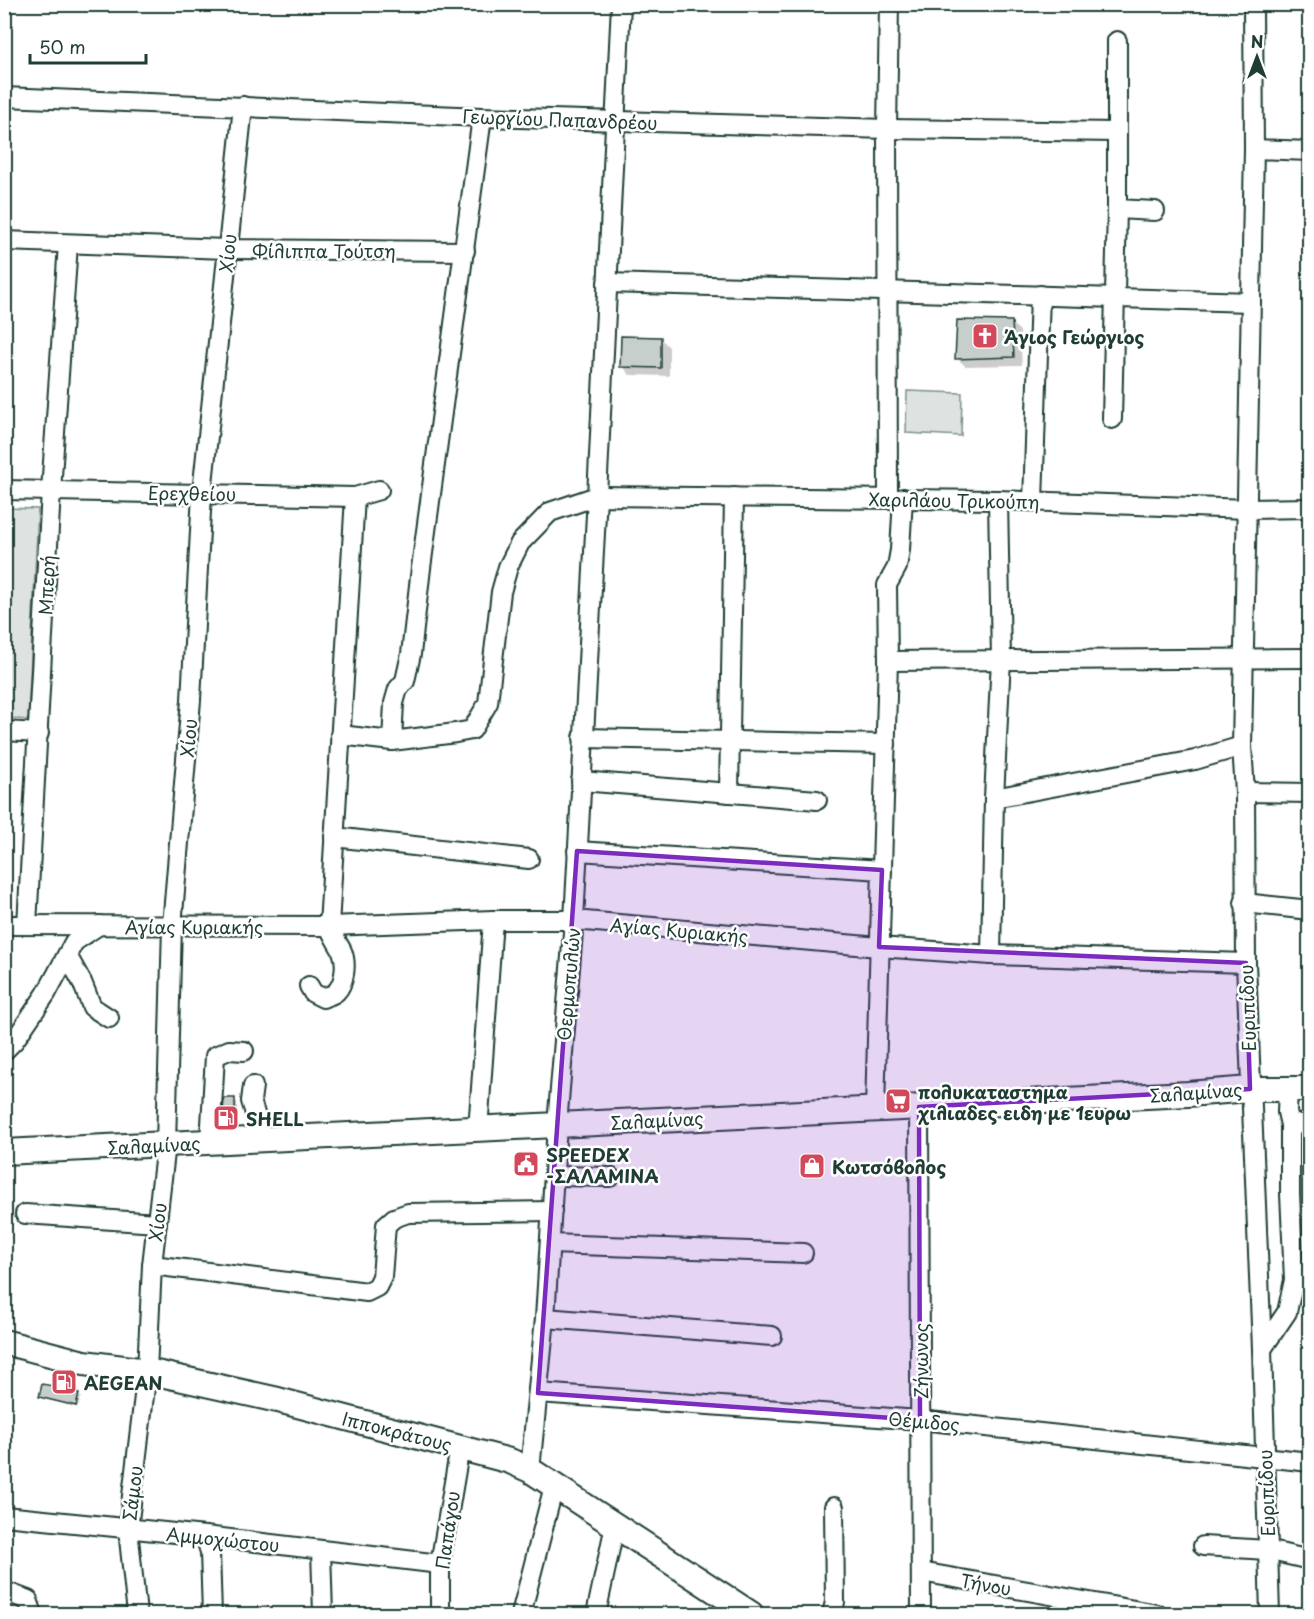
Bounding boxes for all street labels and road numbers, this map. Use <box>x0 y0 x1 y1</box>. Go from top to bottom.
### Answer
street label: Γεωργίου Παπανδρέου <box>462 102 658 136</box>
street label: Χίου <box>212 232 242 274</box>
street label: Φίλιππα Τούτση <box>252 237 396 264</box>
street label: Ερεχθείου <box>148 479 236 507</box>
street label: Χαριλάου Τρικούπη <box>868 485 1040 515</box>
street label: Μπερή <box>31 554 61 616</box>
street label: Χίου <box>173 717 203 759</box>
street label: Αγίας Κυριακής <box>609 911 749 949</box>
street label: Αγίας Κυριακής <box>125 913 263 940</box>
street label: Θερμοπυλών <box>550 926 586 1042</box>
street label: Ευριπίδου <box>1232 964 1262 1052</box>
street label: Σαλαμίνας <box>1149 1075 1243 1109</box>
street label: Σαλαμίνας <box>610 1104 704 1136</box>
street label: Σαλαμίνας <box>107 1129 201 1161</box>
street label: Χίου <box>141 1201 173 1243</box>
street label: Ζήνωνος <box>907 1323 934 1399</box>
street label: Ιπποκράτους <box>339 1404 455 1458</box>
street label: Θέμιδος <box>887 1404 961 1438</box>
street label: Ευριπίδου <box>1251 1449 1281 1537</box>
street label: Σάμου <box>115 1464 149 1522</box>
street label: Παπάγου <box>428 1489 466 1571</box>
street label: Αμμοχώστου <box>165 1520 281 1558</box>
street label: Τήνου <box>958 1566 1014 1602</box>

